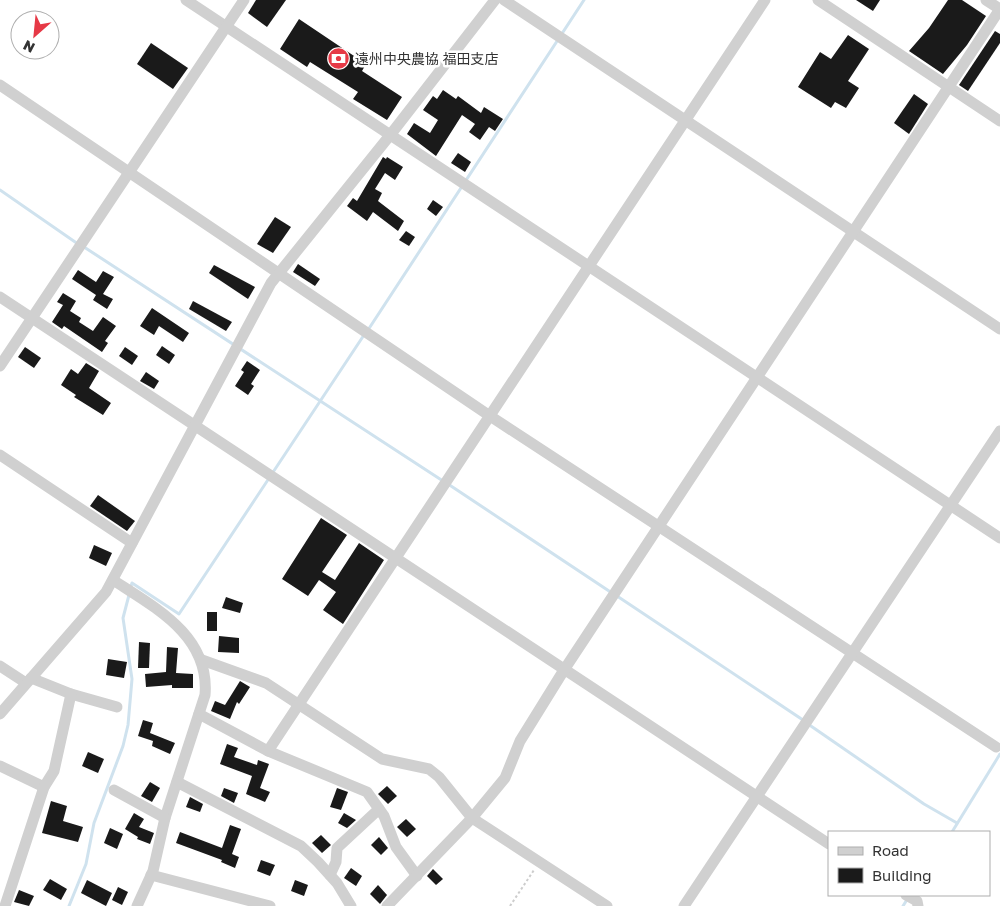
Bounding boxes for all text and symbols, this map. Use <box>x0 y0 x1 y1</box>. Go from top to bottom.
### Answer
north arrow <box>10 10 60 60</box>
text: N <box>20 37 37 57</box>
bank icon: 遠州中央農協 福田支店 <box>327 47 351 71</box>
place label: 遠州中央農協 福田支店 <box>355 50 499 67</box>
legend <box>828 831 990 896</box>
text: Road <box>872 841 909 859</box>
text: Building <box>872 866 932 884</box>

